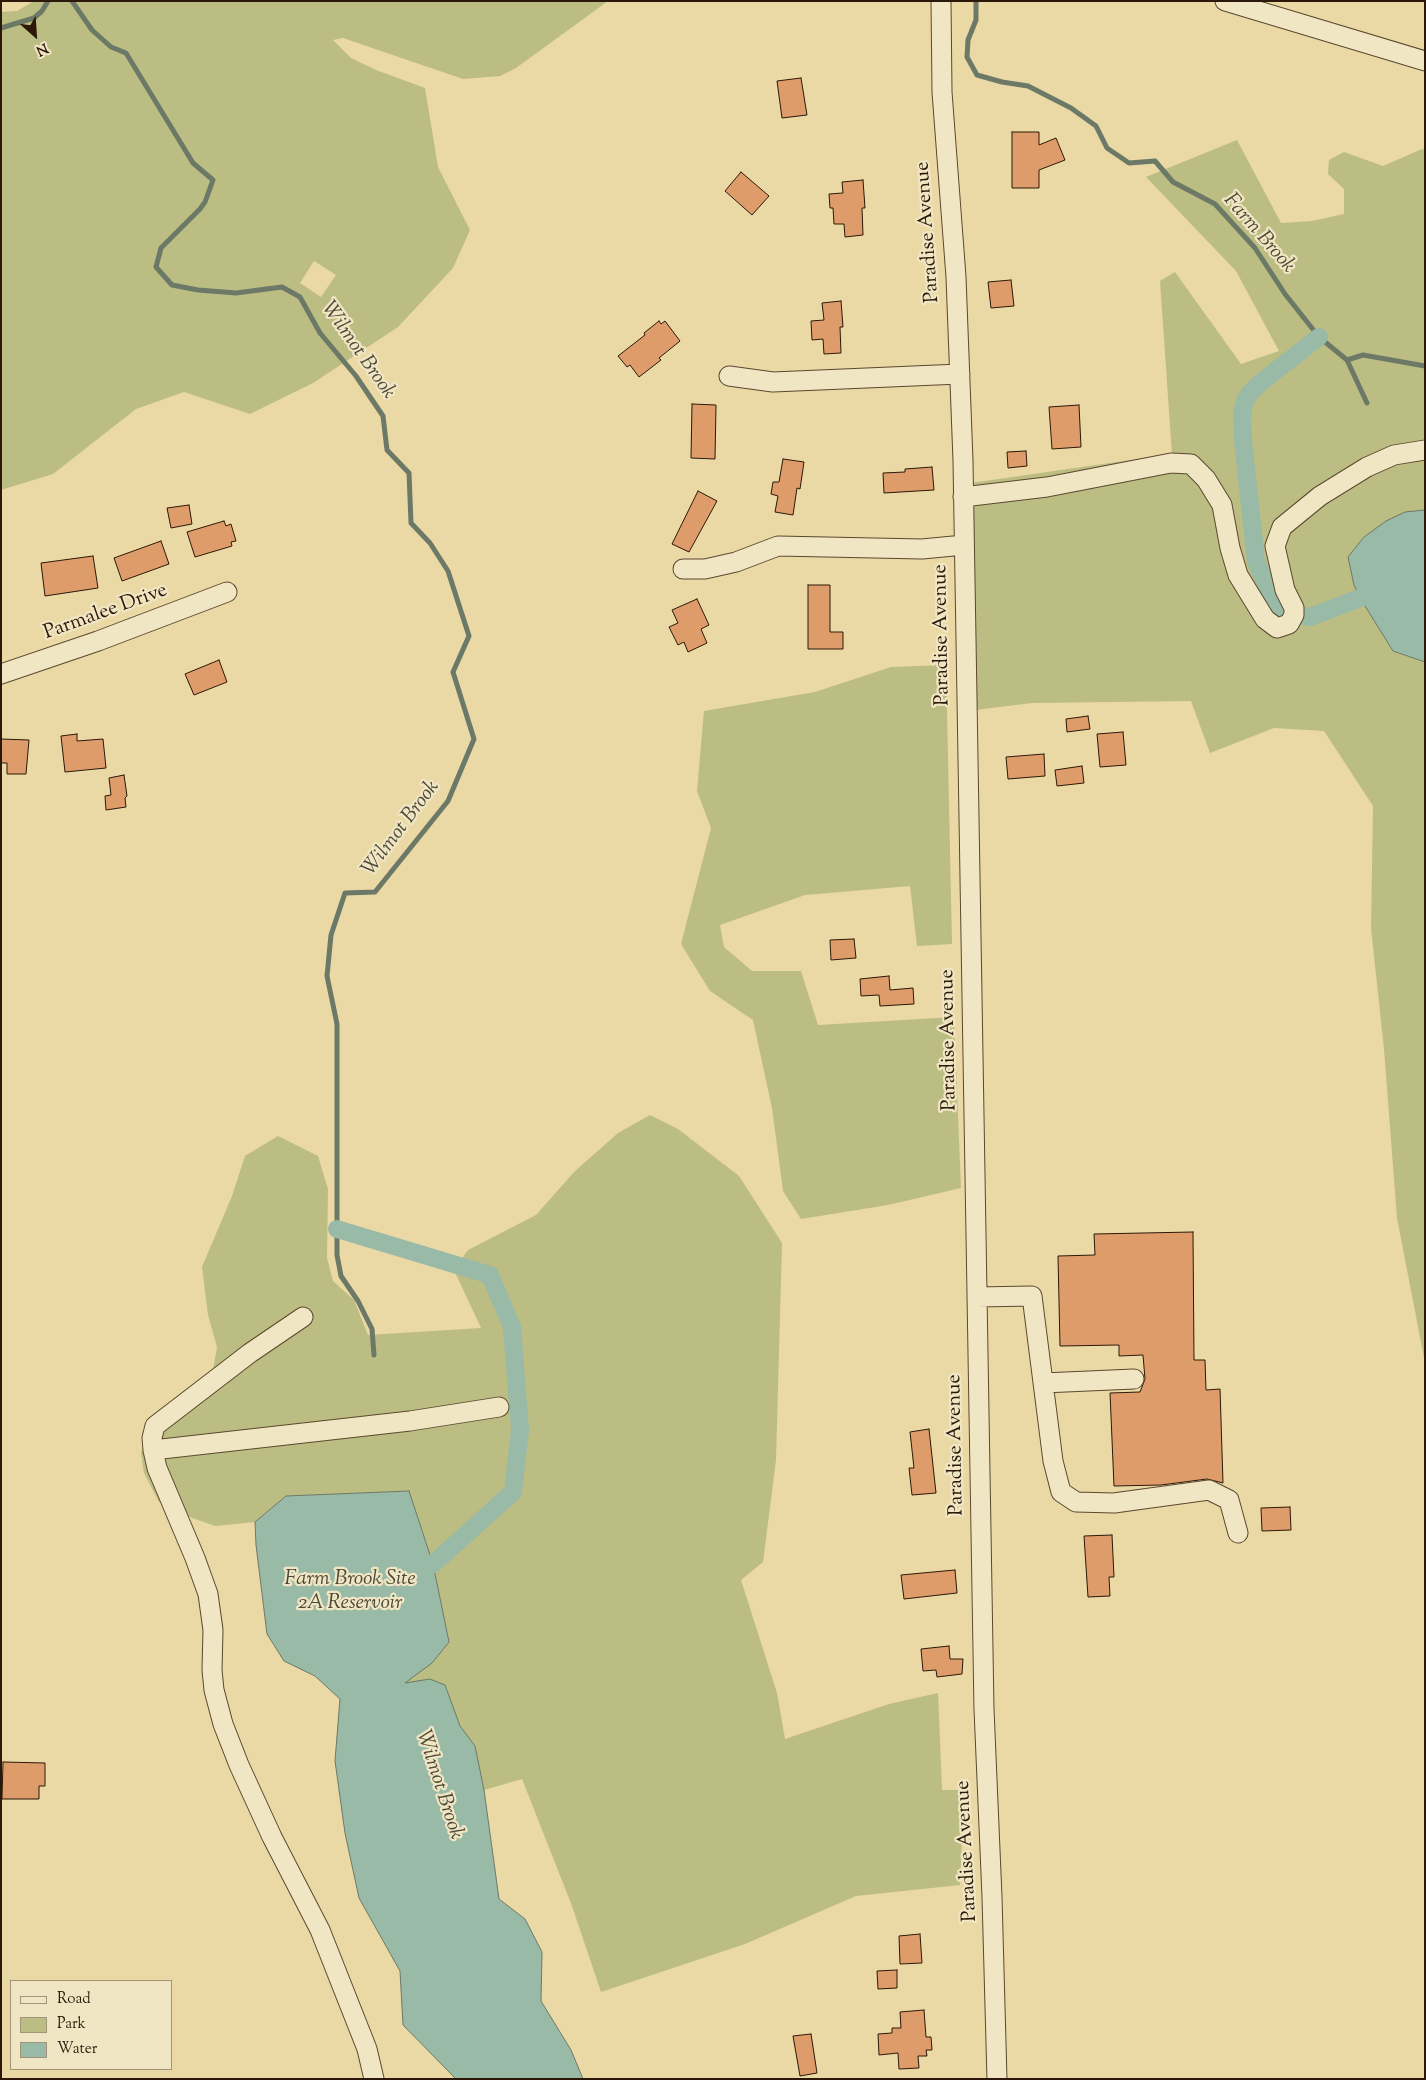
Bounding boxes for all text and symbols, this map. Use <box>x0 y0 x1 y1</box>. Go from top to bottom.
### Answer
north arrow <box>10 10 60 60</box>
text: N <box>32 37 51 60</box>
street label: Paradise Avenue <box>912 161 946 303</box>
water label: Farm Brook <box>1217 189 1299 279</box>
water label: Wilmot Brook <box>314 297 400 405</box>
street label: Paradise Avenue <box>930 564 956 706</box>
street label: Parmalee Drive <box>41 580 171 646</box>
water label: Wilmot Brook <box>358 776 446 882</box>
street label: Paradise Avenue <box>937 969 963 1111</box>
street label: Paradise Avenue <box>944 1374 970 1516</box>
water label: Farm Brook Site 2A Reservoir <box>284 1567 416 1617</box>
water label: Wilmot Brook <box>408 1727 468 1843</box>
street label: Paradise Avenue <box>952 1780 984 1922</box>
legend <box>10 1980 172 2070</box>
text: Road <box>57 1989 91 2010</box>
text: Park <box>57 2014 86 2035</box>
text: Water <box>57 2039 97 2060</box>

